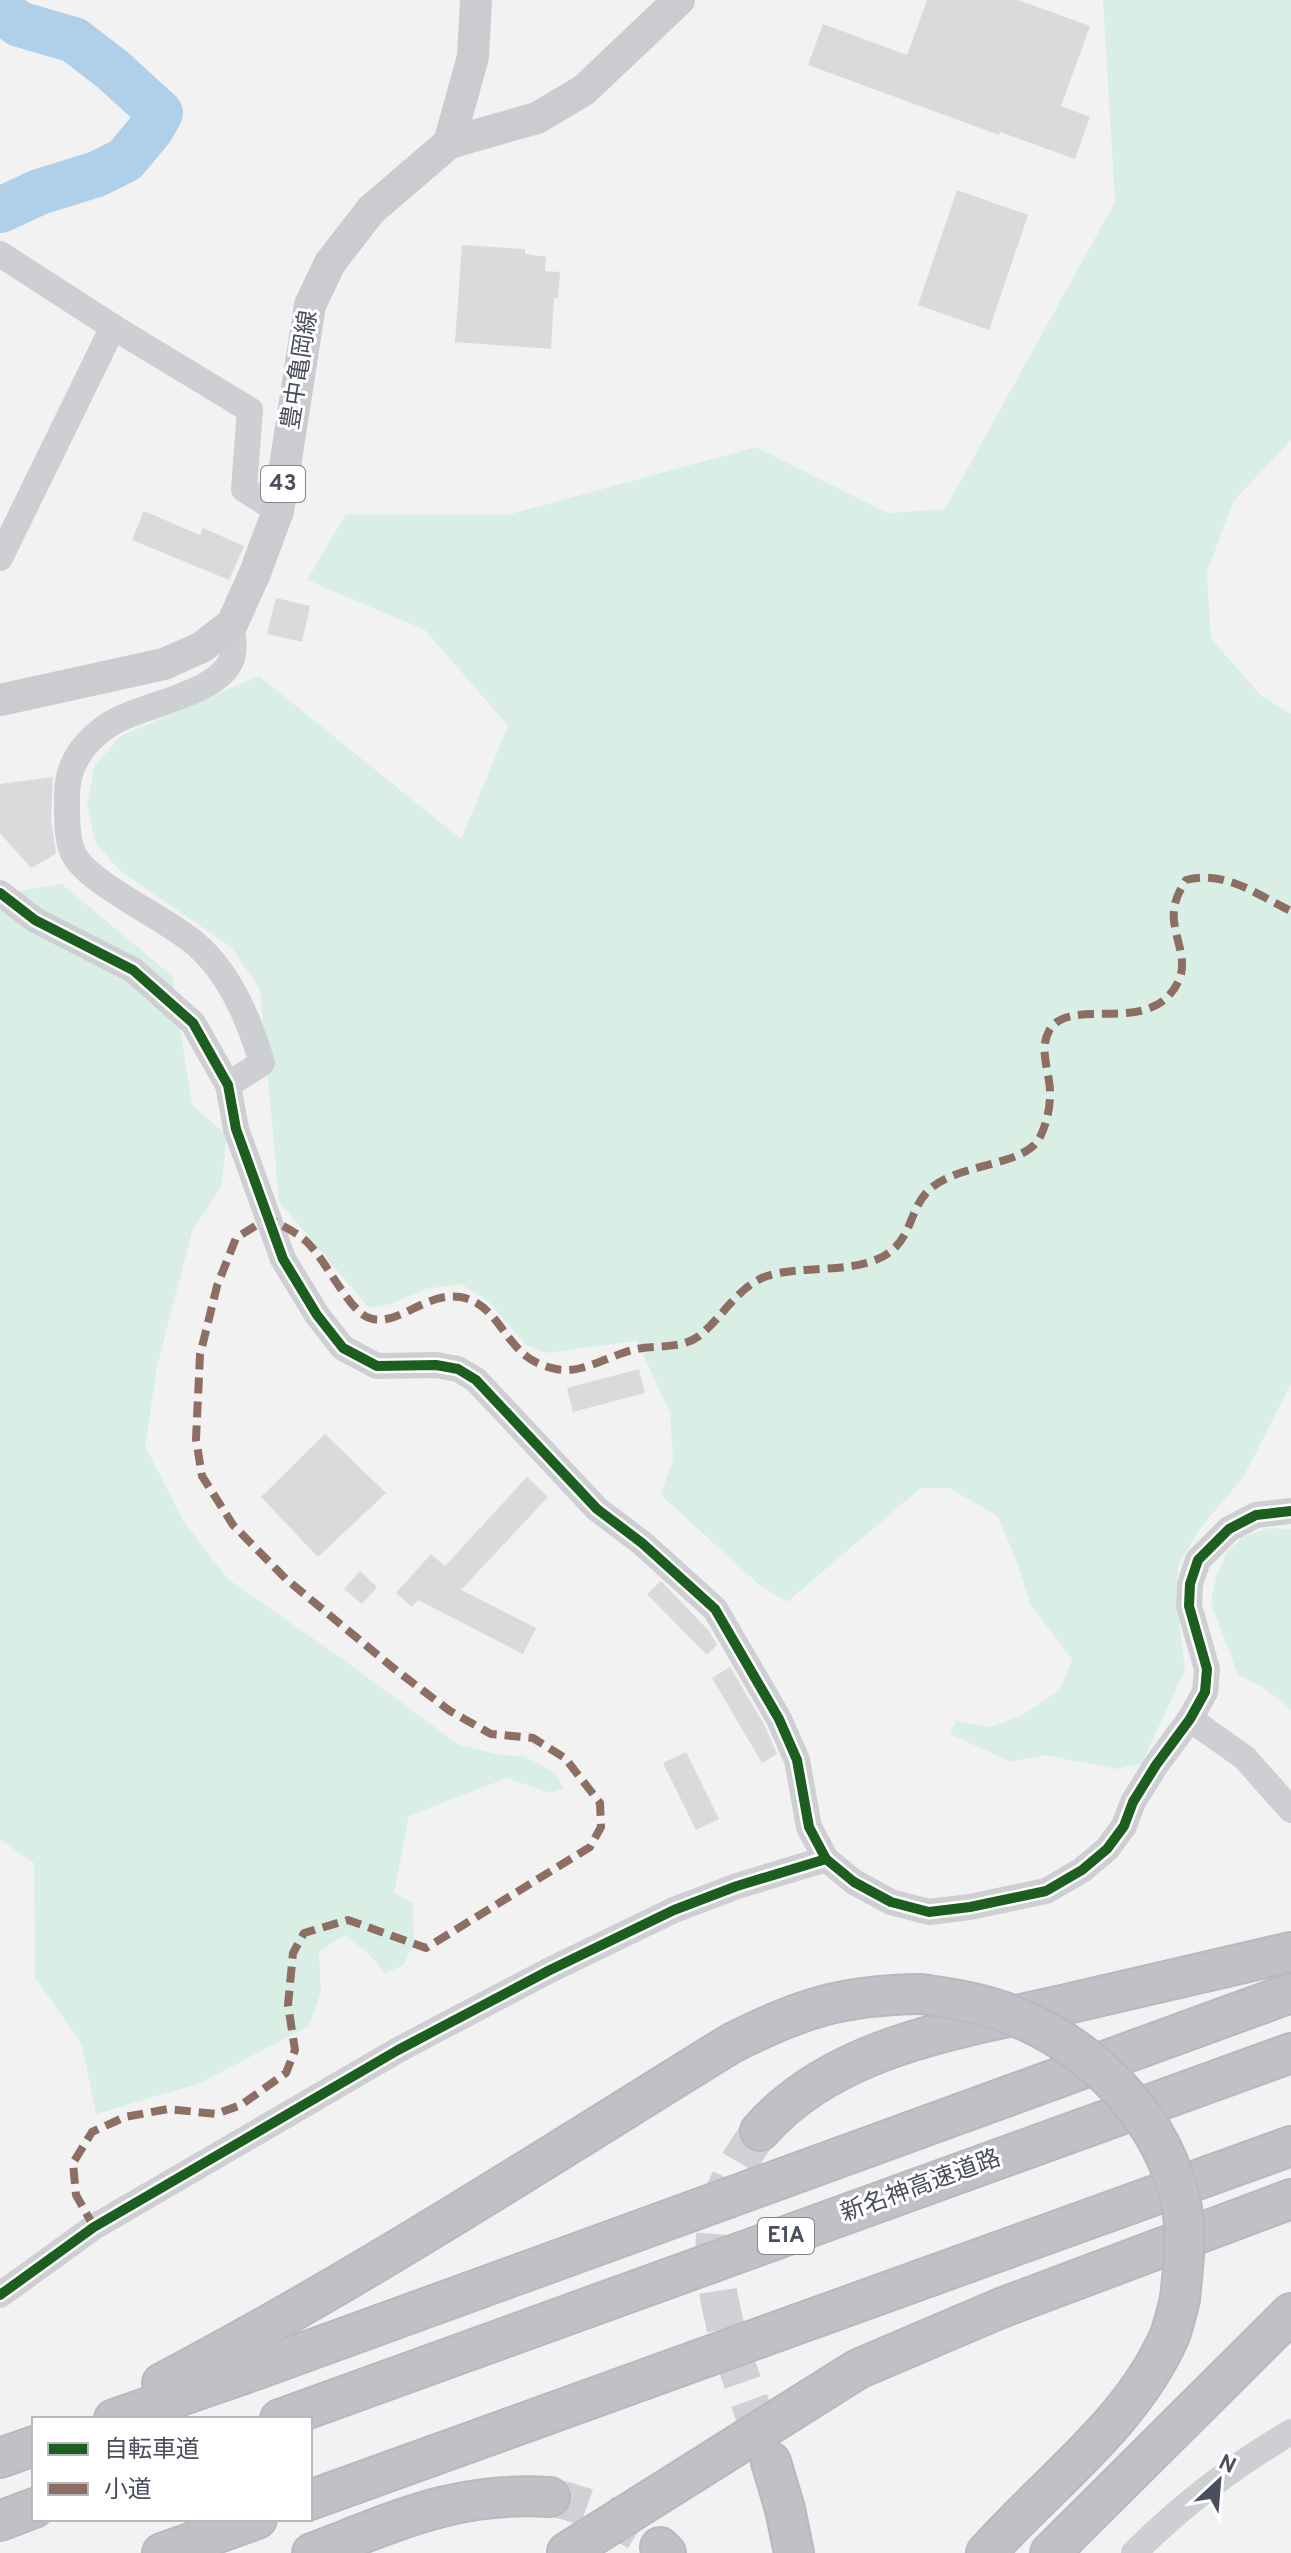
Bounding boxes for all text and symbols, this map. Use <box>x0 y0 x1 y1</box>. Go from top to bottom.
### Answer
street label: 豊中亀岡線 <box>277 308 325 432</box>
road number: 43 <box>261 466 305 502</box>
street label: 新名神高速道路 <box>837 2144 1005 2230</box>
road number: E1A <box>758 2218 814 2254</box>
legend <box>32 2417 312 2521</box>
text: 自転車道 <box>104 2436 200 2466</box>
north arrow <box>1179 2441 1259 2521</box>
text: N <box>1214 2450 1240 2481</box>
text: 小道 <box>104 2476 152 2506</box>

